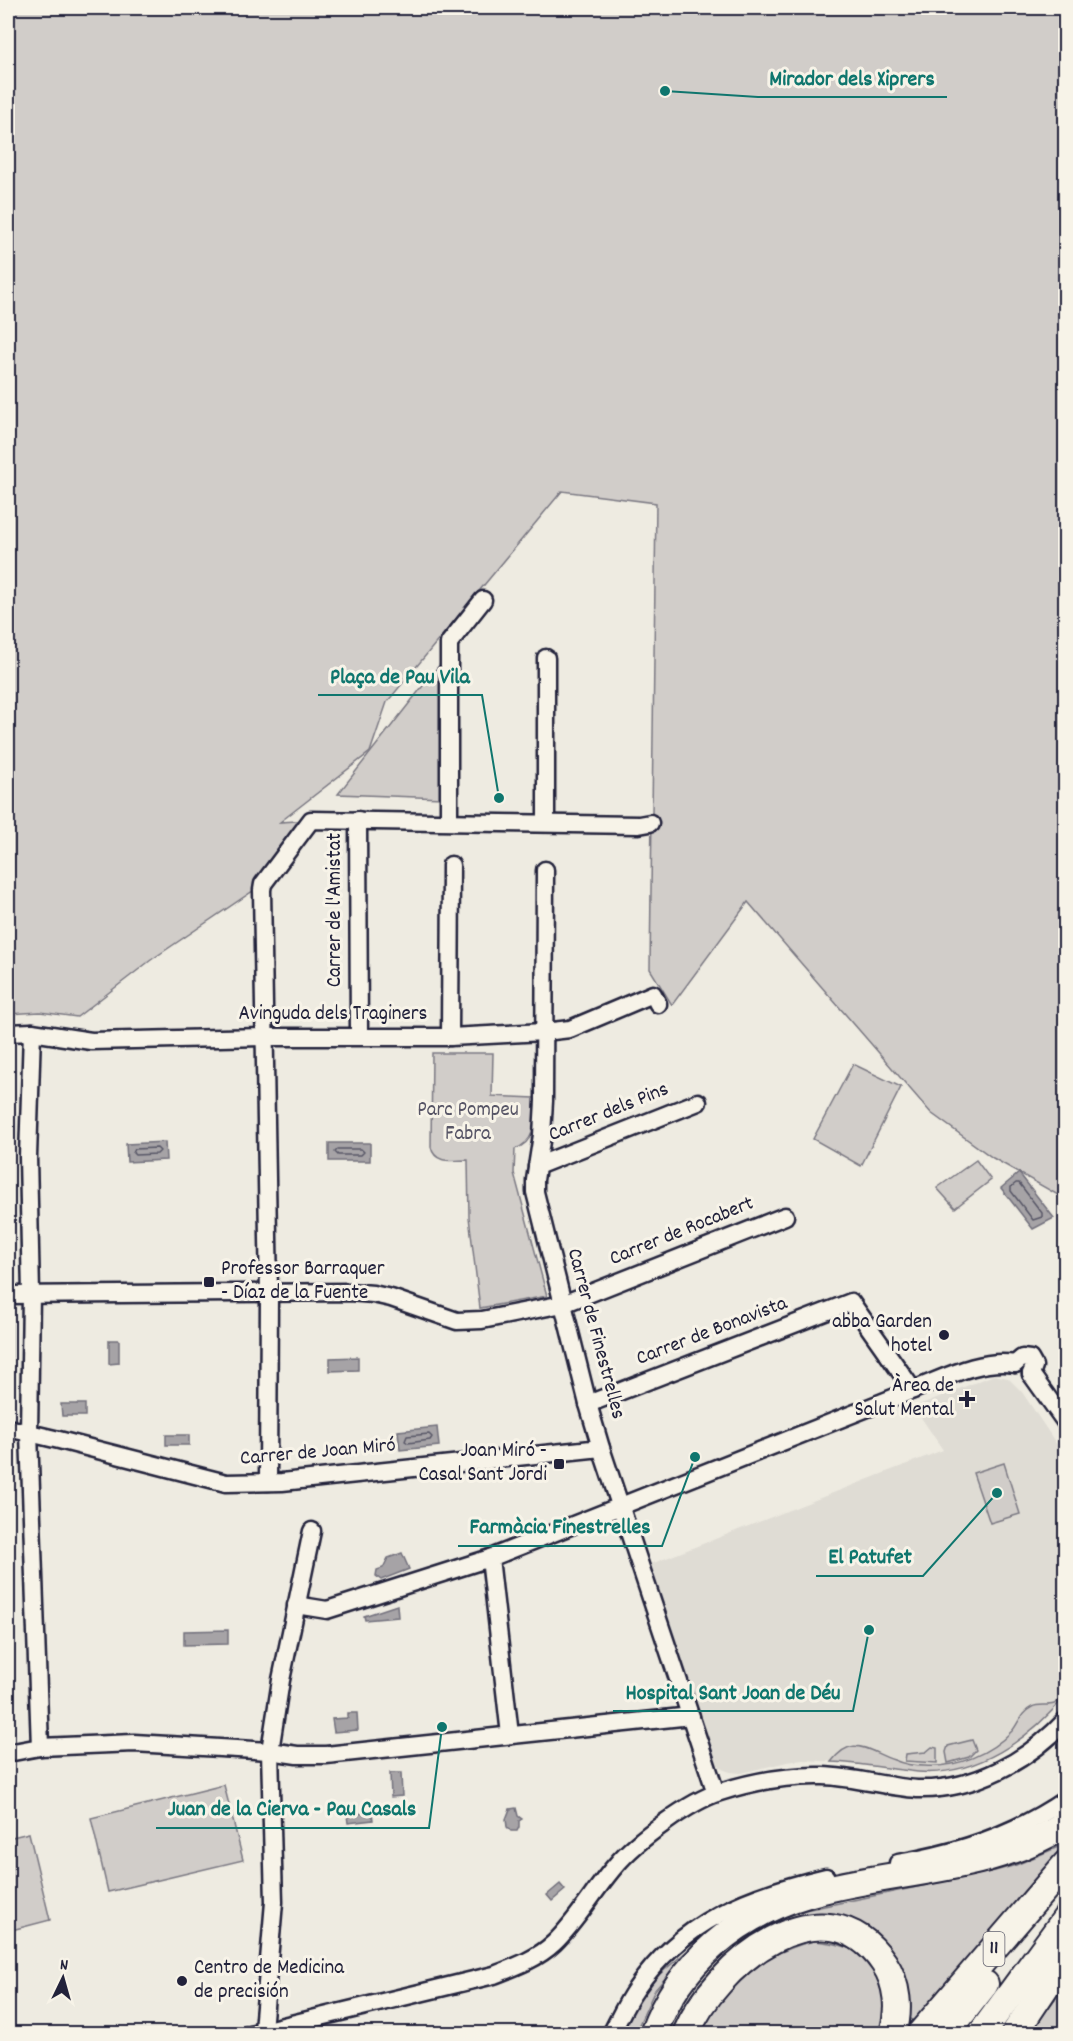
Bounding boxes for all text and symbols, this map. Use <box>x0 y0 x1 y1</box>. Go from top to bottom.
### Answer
callout: Mirador dels Xiprers <box>758 57 947 97</box>
text: Mirador dels Xiprers <box>769 65 935 96</box>
callout: Plaça de Pau Vila <box>318 655 482 695</box>
text: Plaça de Pau Vila <box>330 663 471 694</box>
street label: Carrer de l'Amistat <box>321 832 351 987</box>
street label: Avinguda dels Traginers <box>239 1000 427 1030</box>
street label: Carrer dels Pins <box>544 1075 674 1151</box>
park label: Parc Pompeu Fabra <box>417 1096 519 1150</box>
street label: Carrer de Rocabert <box>605 1189 759 1275</box>
street label: Carrer de Finestrelles <box>558 1245 632 1423</box>
place label: Professor Barraquer - Díaz de la Fuente <box>221 1255 385 1309</box>
marker: Professor Barraquer - Díaz de la Fuente <box>202 1275 216 1289</box>
street label: Carrer de Bonavista <box>632 1289 793 1375</box>
place label: abba Garden hotel <box>832 1308 932 1362</box>
marker: abba Garden hotel <box>937 1328 951 1342</box>
place label: Àrea de Salut Mental <box>854 1372 954 1426</box>
marker: Àrea de Salut Mental <box>958 1390 976 1408</box>
street label: Carrer de Joan Miró <box>239 1431 397 1475</box>
place label: Joan Miró - Casal Sant Jordi <box>418 1437 547 1491</box>
marker: Joan Miró - Casal Sant Jordi <box>552 1457 566 1471</box>
callout: Farmàcia Finestrelles <box>458 1506 662 1546</box>
text: Farmàcia Finestrelles <box>470 1513 650 1544</box>
callout: El Patufet <box>816 1536 923 1576</box>
text: El Patufet <box>828 1543 913 1574</box>
callout: Hospital Sant Joan de Déu <box>613 1671 853 1711</box>
text: Hospital Sant Joan de Déu <box>625 1679 841 1710</box>
callout: Juan de la Cierva - Pau Casals <box>156 1788 429 1828</box>
text: Juan de la Cierva - Pau Casals <box>168 1795 416 1826</box>
road number: 11 <box>984 1932 1004 1966</box>
north arrow <box>33 1948 93 2008</box>
text: N <box>59 1954 69 1977</box>
place label: Centro de Medicina de precisión <box>194 1954 345 2008</box>
marker: Centro de Medicina de precisión <box>175 1974 189 1988</box>

